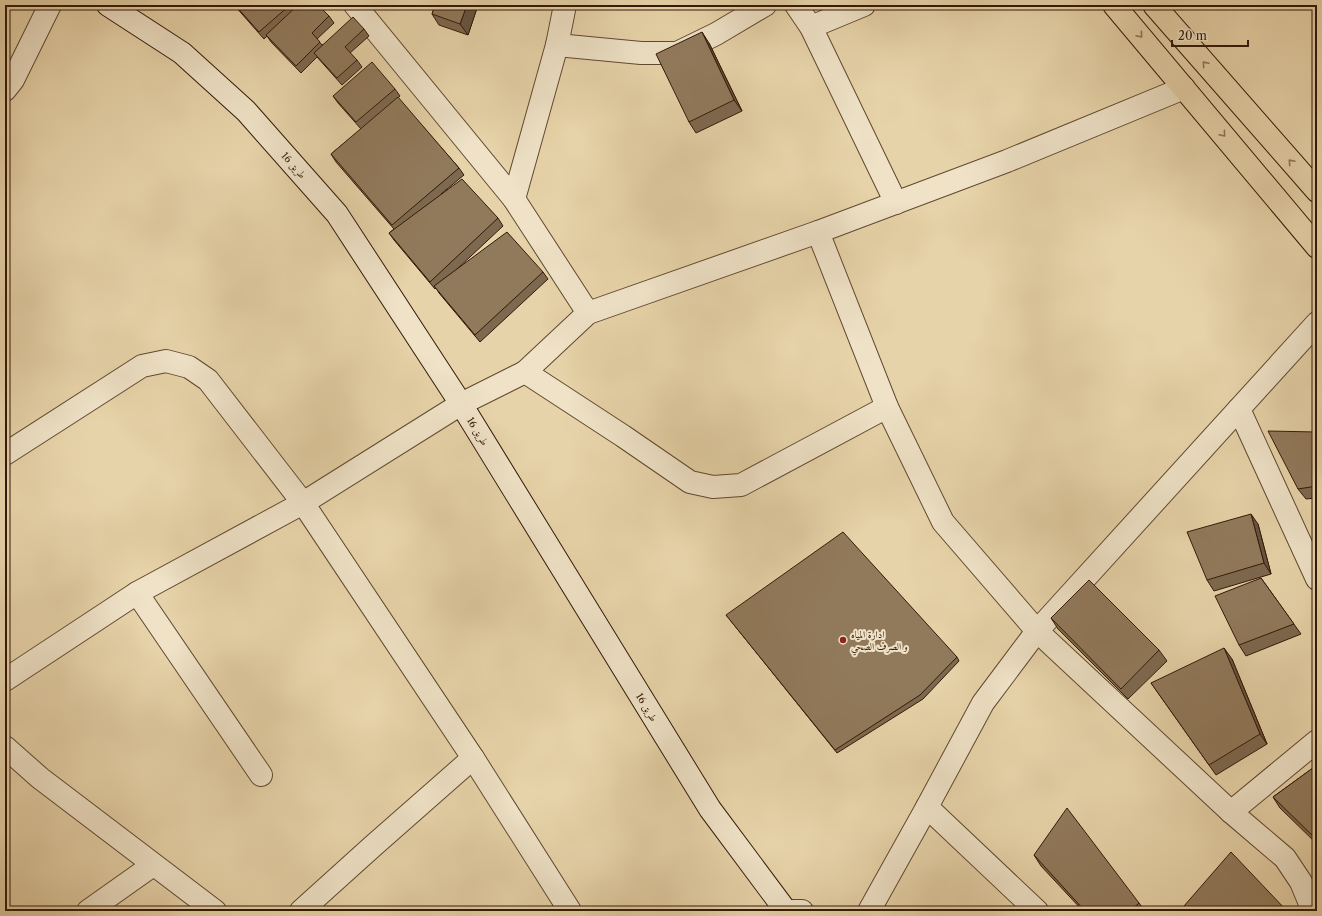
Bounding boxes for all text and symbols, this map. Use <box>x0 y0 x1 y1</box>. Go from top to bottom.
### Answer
scale bar <box>1172 22 1248 48</box>
text: 20 m <box>1178 28 1207 43</box>
one-way arrow <box>1135 30 1142 37</box>
one-way arrow <box>1203 62 1210 69</box>
one-way arrow <box>1219 130 1226 137</box>
street label: طريق 16 <box>279 149 309 182</box>
one-way arrow <box>1289 159 1296 167</box>
street label: طريق 16 <box>464 415 491 448</box>
place label: ادارة المياه و الصرف الصحي <box>851 628 908 656</box>
marker: ادارة المياه و الصرف الصحي <box>838 635 848 645</box>
street label: طريق 16 <box>633 691 660 724</box>

